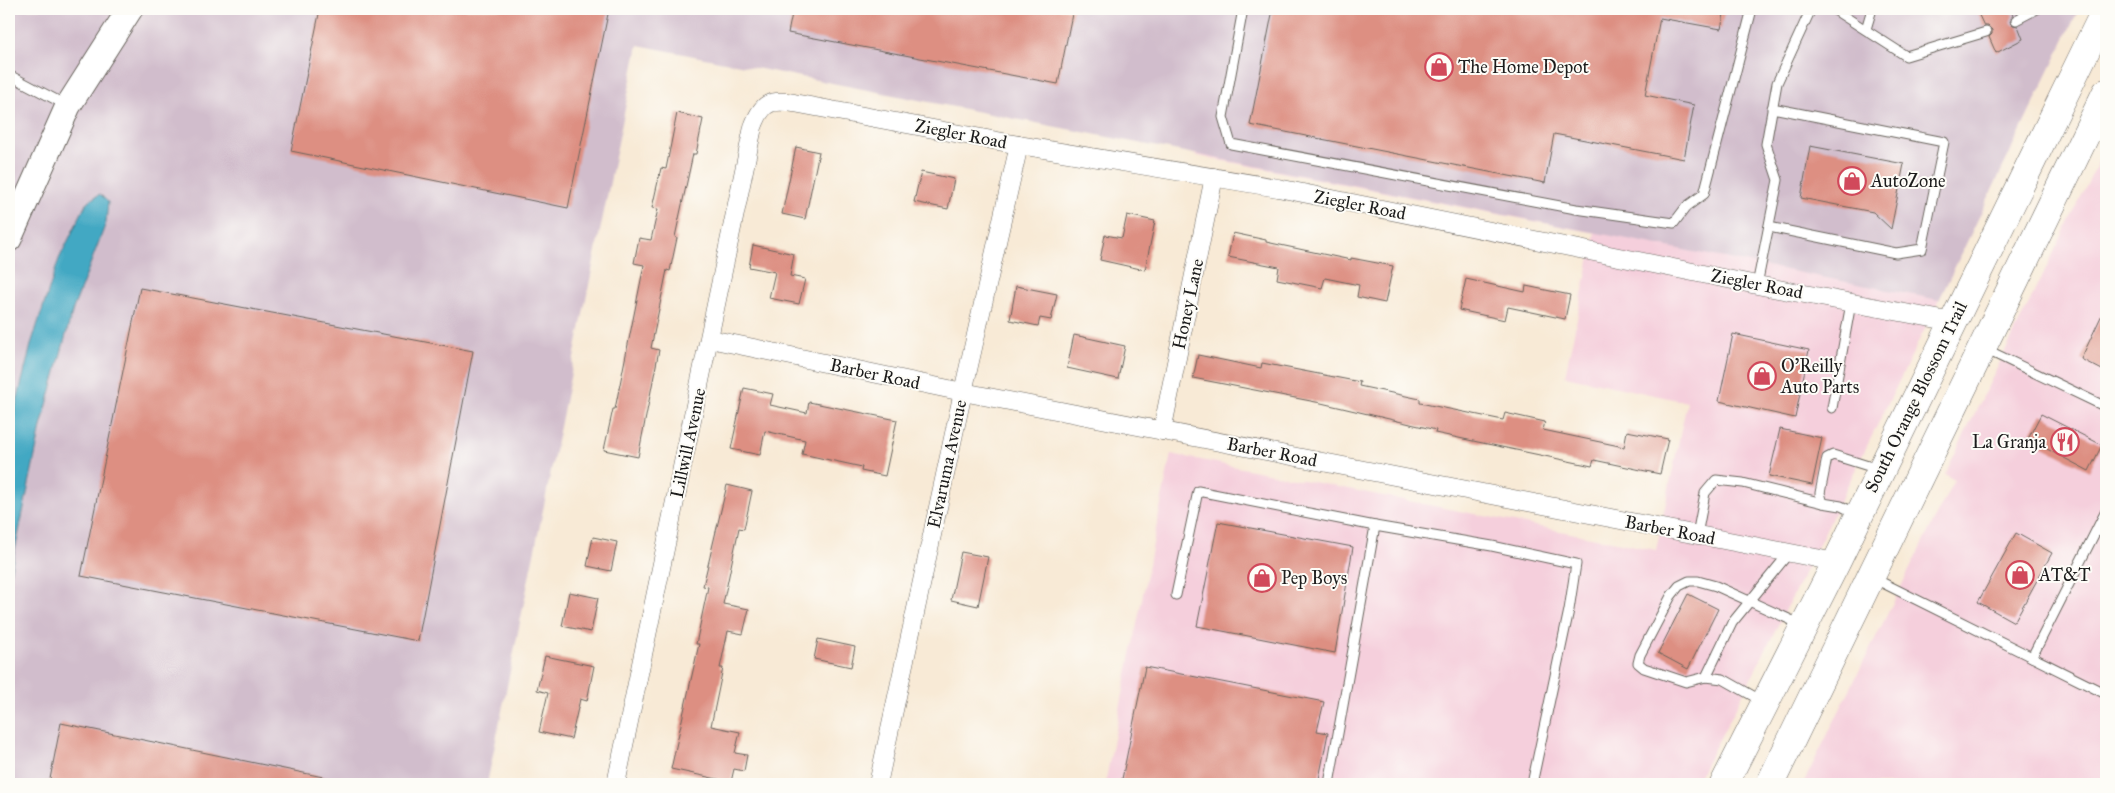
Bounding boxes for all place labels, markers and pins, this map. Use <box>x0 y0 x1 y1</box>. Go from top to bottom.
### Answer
shop icon: The Home Depot <box>1424 52 1454 82</box>
place label: The Home Depot <box>1458 56 1590 78</box>
shop icon: AutoZone <box>1837 166 1867 196</box>
place label: AutoZone <box>1870 170 1945 192</box>
place label: O'Reilly Auto Parts <box>1780 355 1859 398</box>
shop icon: O'Reilly Auto Parts <box>1747 361 1777 391</box>
restaurant icon: La Granja <box>2050 427 2080 457</box>
place label: La Granja <box>1972 431 2046 453</box>
shop icon: AT&T <box>2005 560 2035 590</box>
shop icon: Pep Boys <box>1247 563 1277 593</box>
place label: AT&T <box>2038 564 2091 586</box>
place label: Pep Boys <box>1281 567 1347 589</box>

